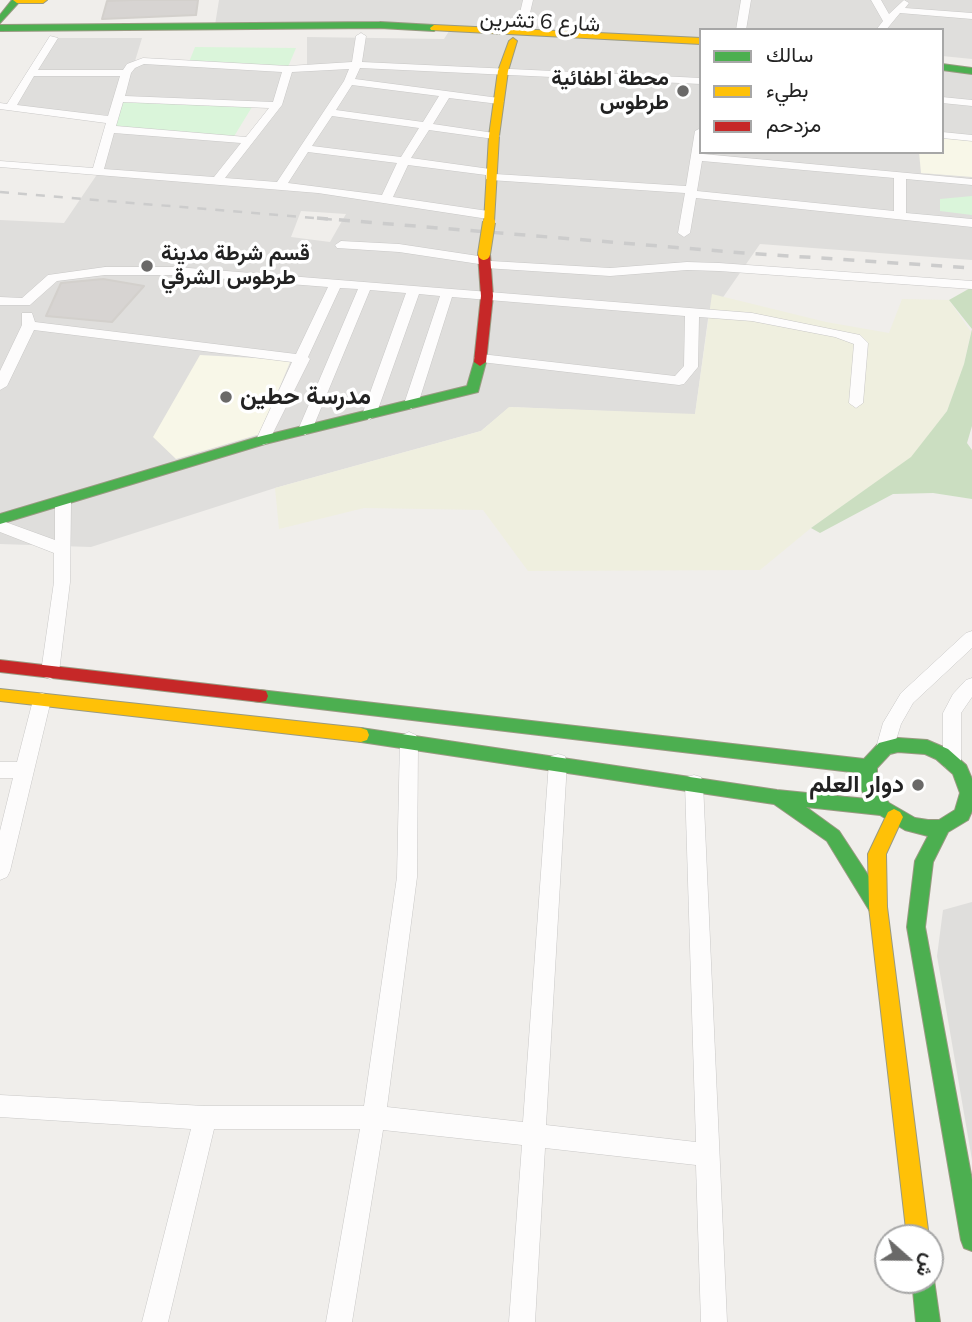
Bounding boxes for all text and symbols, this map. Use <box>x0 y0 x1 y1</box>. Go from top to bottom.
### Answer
street label: شارع 6 تشرين <box>479 6 601 38</box>
legend <box>699 28 944 154</box>
text: سالك <box>766 41 813 67</box>
place label: محطة اطفائية طرطوس <box>551 66 669 116</box>
text: بطيء <box>766 76 809 102</box>
marker: محطة اطفائية طرطوس <box>675 83 691 99</box>
text: مزدحم <box>766 111 821 137</box>
place label: قسم شرطة مدينة طرطوس الشرقي <box>161 241 310 291</box>
marker: قسم شرطة مدينة طرطوس الشرقي <box>139 258 155 274</box>
place label: مدرسة حطين <box>240 383 371 411</box>
marker: مدرسة حطين <box>218 389 234 405</box>
place label: دوار العلم <box>809 771 904 799</box>
marker: دوار العلم <box>910 777 926 793</box>
north arrow <box>874 1224 944 1294</box>
text: ش <box>911 1251 942 1281</box>

